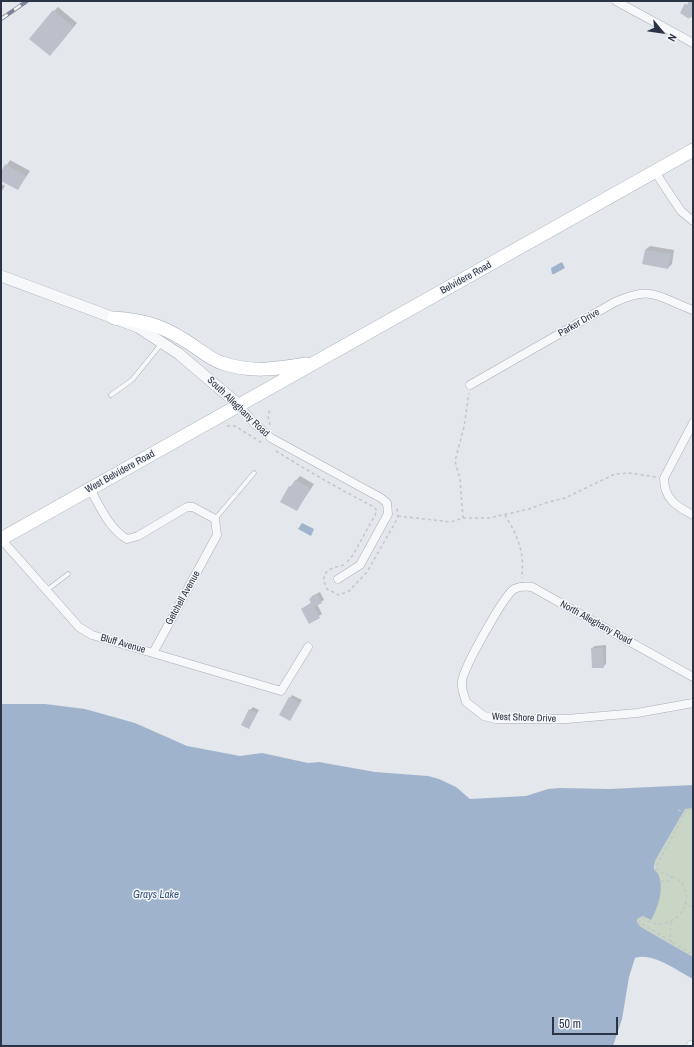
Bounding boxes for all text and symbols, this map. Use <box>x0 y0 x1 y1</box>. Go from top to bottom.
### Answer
north arrow <box>642 12 682 52</box>
text: N <box>665 32 680 44</box>
street label: Belvidere Road <box>438 259 494 297</box>
street label: Parker Drive <box>556 306 602 340</box>
street label: South Alleghany Road <box>204 374 272 440</box>
street label: West Belvidere Road <box>83 448 157 496</box>
street label: Getchell Avenue <box>163 569 203 627</box>
street label: North Alleghany Road <box>558 598 634 648</box>
street label: Bluff Avenue <box>99 632 147 656</box>
street label: West Shore Drive <box>492 711 556 725</box>
water label: Grays Lake <box>133 888 179 902</box>
scale bar <box>554 1009 620 1035</box>
text: 50 m <box>559 1016 581 1032</box>

